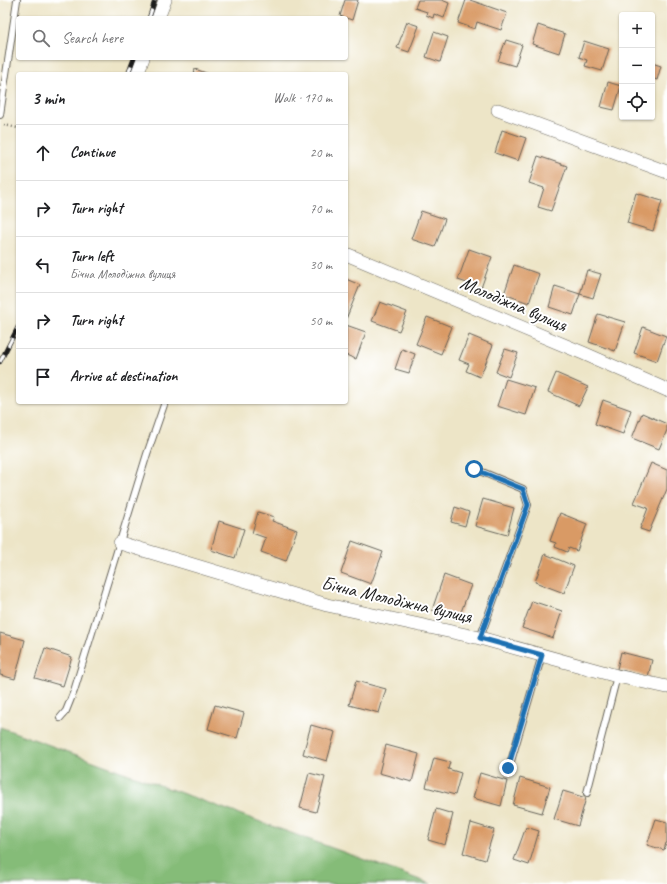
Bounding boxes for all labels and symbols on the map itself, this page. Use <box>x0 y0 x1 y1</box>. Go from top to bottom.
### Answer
street label: Молодіжна вулиця <box>457 271 572 338</box>
route start <box>465 460 483 478</box>
street label: Бічна Молодіжна вулиця <box>319 571 475 629</box>
route end <box>499 759 517 777</box>

